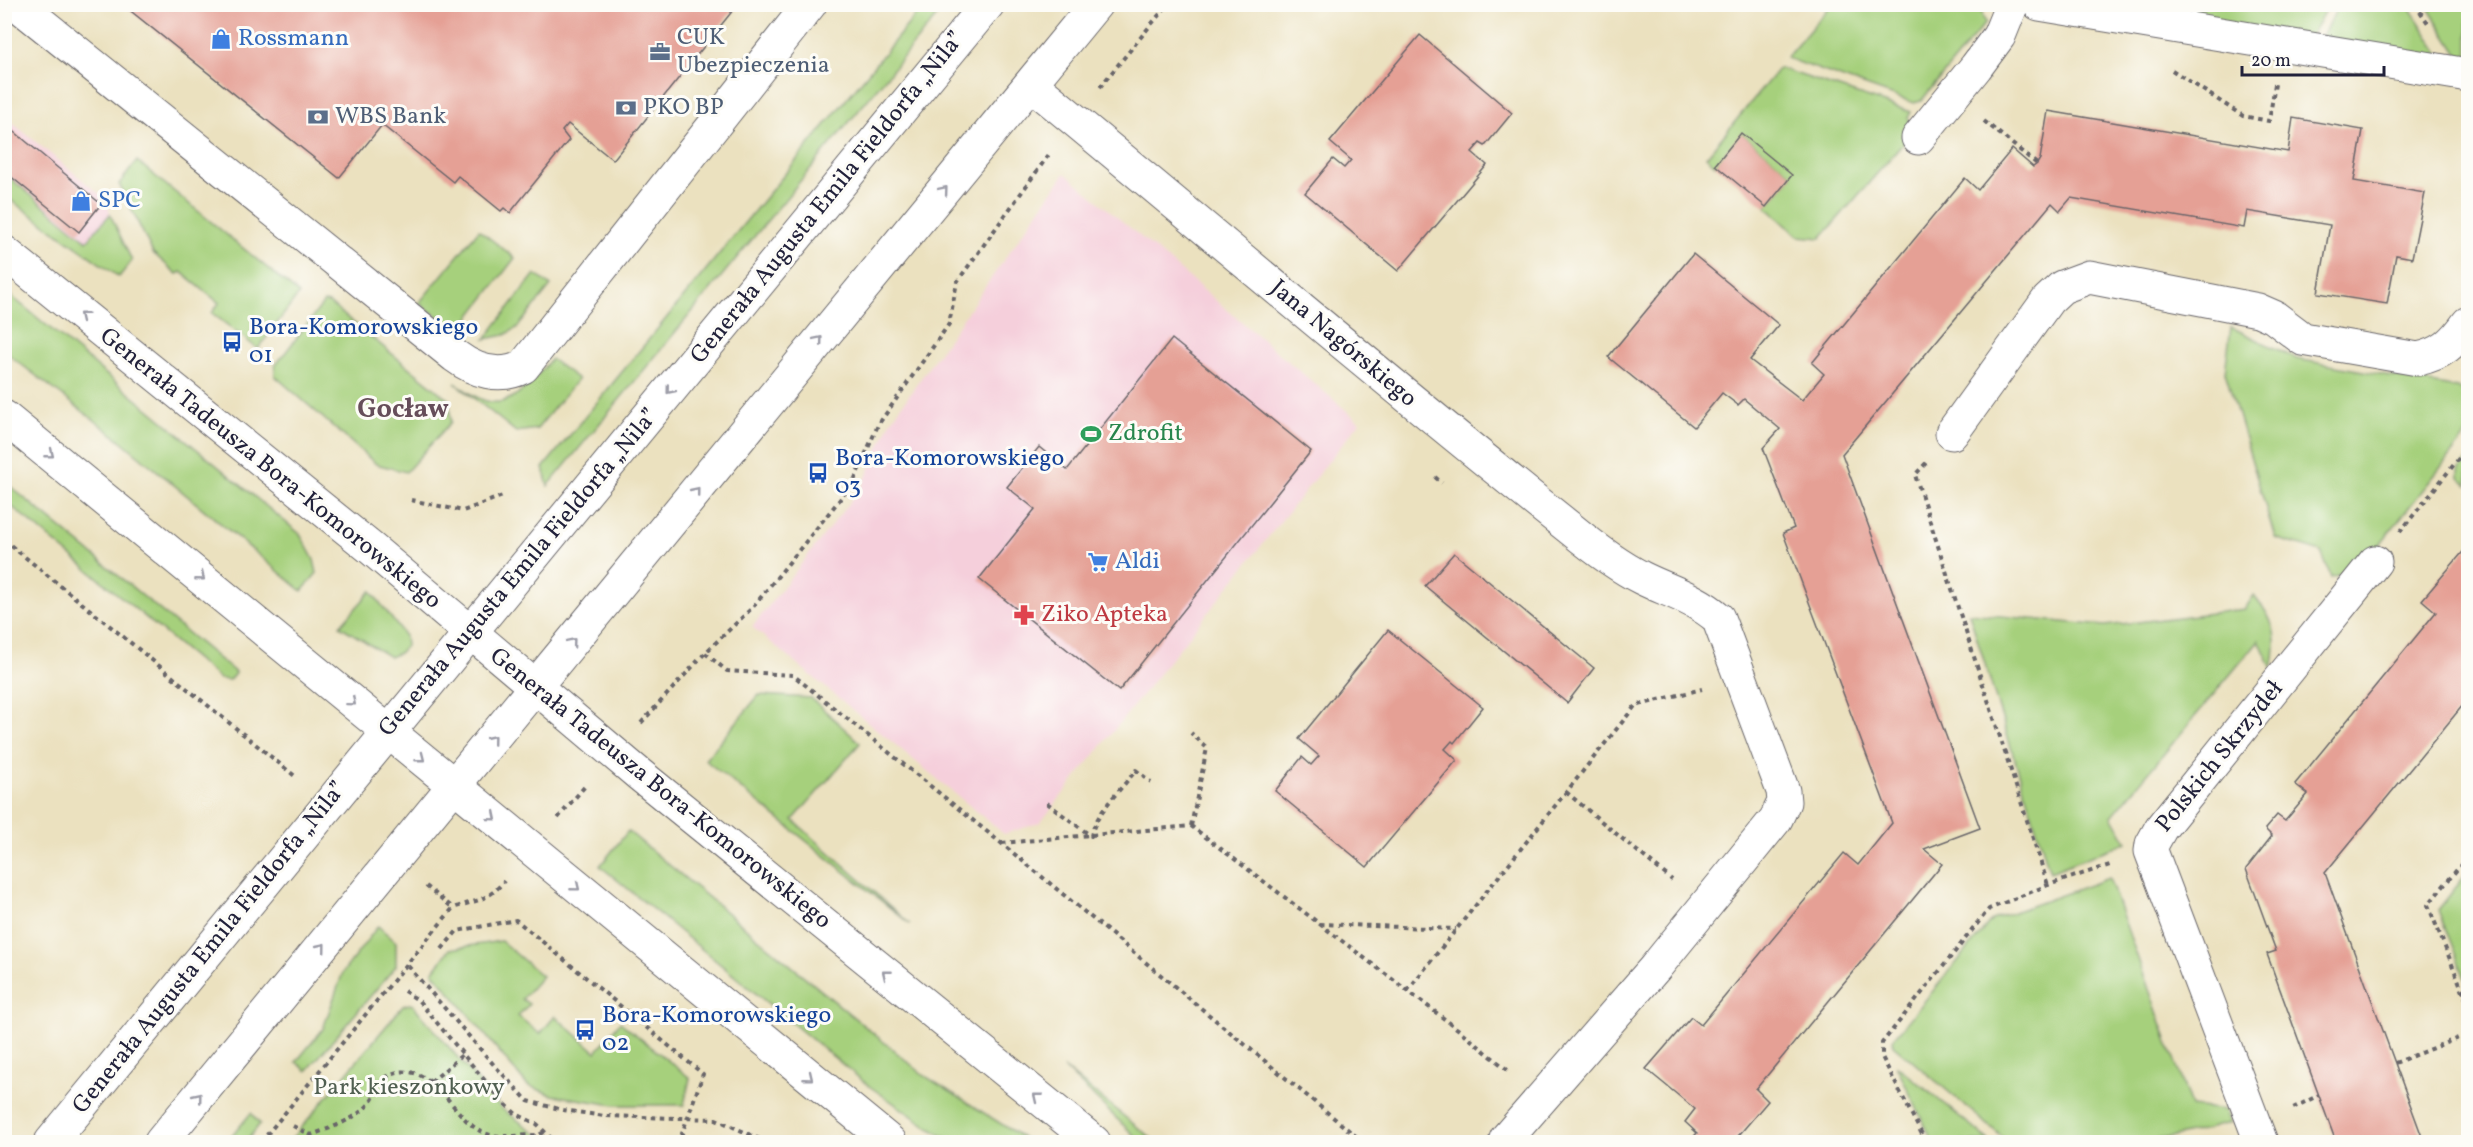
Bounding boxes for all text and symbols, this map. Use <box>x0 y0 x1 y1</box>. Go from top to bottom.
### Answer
place label: CUK Ubezpieczenia <box>677 21 830 83</box>
place label: Rossmann <box>238 22 349 56</box>
street label: Generała Augusta Emila Fieldorfa „Nila” <box>683 24 973 372</box>
shop icon: Rossmann <box>209 27 233 51</box>
scale bar <box>2242 39 2384 77</box>
office icon: CUK Ubezpieczenia <box>648 40 672 64</box>
text: 20 m <box>2251 49 2291 74</box>
place label: PKO BP <box>643 91 724 125</box>
bank icon: PKO BP <box>614 96 638 120</box>
place label: WBS Bank <box>335 100 446 134</box>
bank icon: WBS Bank <box>306 105 330 129</box>
place label: SPC <box>98 184 141 218</box>
one-way arrow <box>936 186 947 197</box>
shop icon: SPC <box>69 189 93 213</box>
street label: Jana Nagórskiego <box>1262 272 1424 416</box>
place label: Bora-Komorowskiego 01 <box>249 311 478 373</box>
one-way arrow <box>78 312 89 323</box>
street label: Generała Tadeusza Bora-Komorowskiego <box>92 320 448 618</box>
bus stop icon: Bora-Komorowskiego 01 <box>220 330 244 354</box>
one-way arrow <box>812 336 823 347</box>
one-way arrow <box>667 383 678 394</box>
district label: Gocław <box>357 391 449 429</box>
street label: Generała Augusta Emila Fieldorfa „Nila” <box>371 401 667 745</box>
place label: Zdrofit <box>1108 417 1183 451</box>
sports icon: Zdrofit <box>1079 422 1103 446</box>
place label: Bora-Komorowskiego 03 <box>835 442 1064 504</box>
one-way arrow <box>43 447 54 458</box>
bus stop icon: Bora-Komorowskiego 03 <box>806 461 830 485</box>
one-way arrow <box>688 487 699 498</box>
place label: Aldi <box>1115 545 1160 579</box>
supermarket icon: Aldi <box>1086 550 1110 574</box>
one-way arrow <box>194 570 205 581</box>
place label: Ziko Apteka <box>1041 598 1168 632</box>
pharmacy icon: Ziko Apteka <box>1012 603 1036 627</box>
one-way arrow <box>565 638 576 649</box>
street label: Generała Tadeusza Bora-Komorowskiego <box>482 640 838 938</box>
street label: Polskich Skrzydeł <box>2148 673 2292 840</box>
one-way arrow <box>345 694 356 705</box>
one-way arrow <box>484 735 495 746</box>
one-way arrow <box>415 751 426 762</box>
street label: Generała Augusta Emila Fieldorfa „Nila” <box>65 774 355 1122</box>
one-way arrow <box>486 810 497 821</box>
one-way arrow <box>569 880 580 891</box>
one-way arrow <box>315 943 326 954</box>
one-way arrow <box>882 971 893 982</box>
place label: Bora-Komorowskiego 02 <box>602 999 831 1061</box>
bus stop icon: Bora-Komorowskiego 02 <box>573 1018 597 1042</box>
one-way arrow <box>802 1069 813 1080</box>
park label: Park kieszonkowy <box>313 1071 505 1105</box>
one-way arrow <box>191 1093 202 1104</box>
one-way arrow <box>1033 1094 1044 1105</box>

